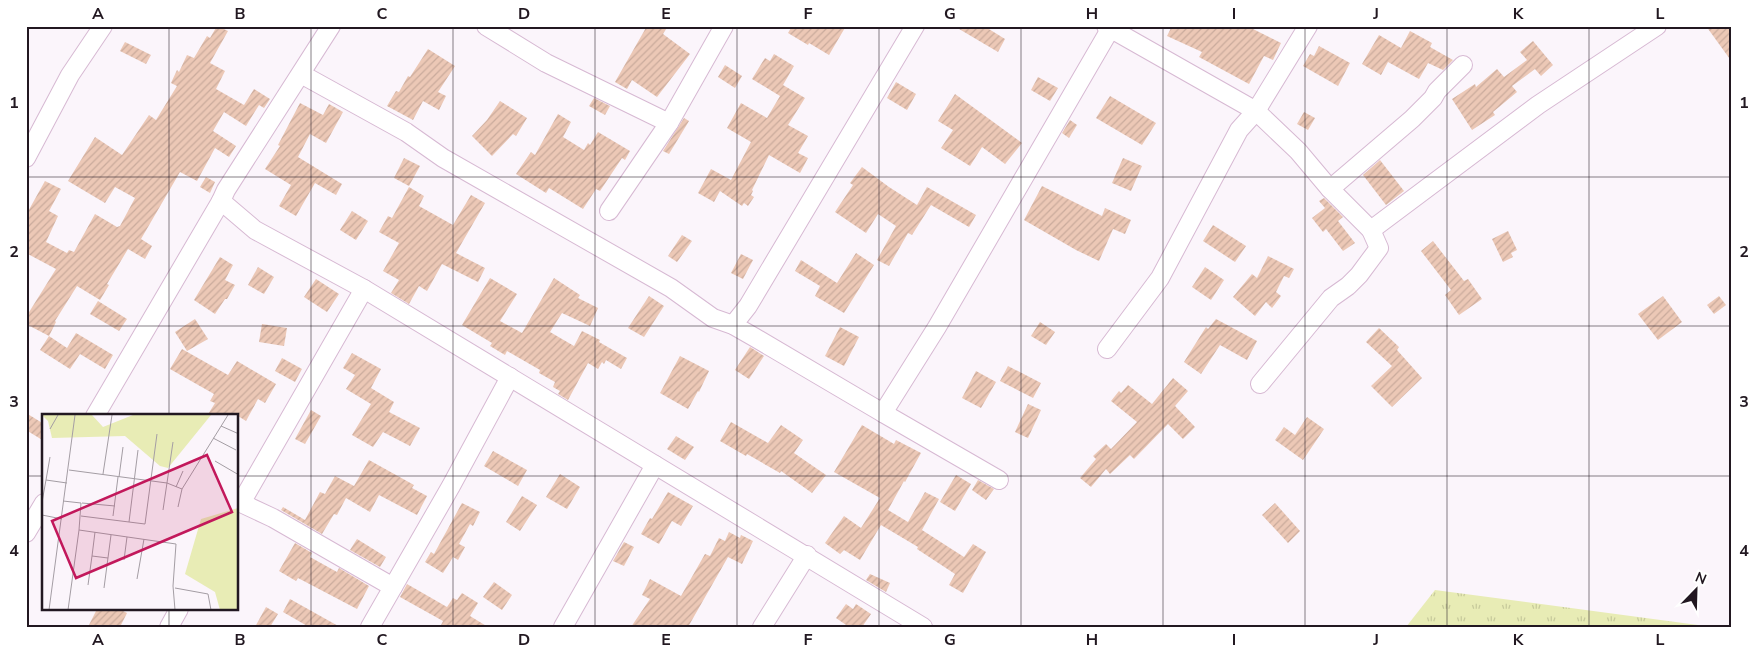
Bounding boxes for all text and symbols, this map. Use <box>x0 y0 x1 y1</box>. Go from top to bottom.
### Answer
text: A <box>92 3 104 25</box>
text: B <box>234 3 246 25</box>
text: C <box>377 3 388 25</box>
text: D <box>518 3 530 25</box>
text: E <box>661 3 671 25</box>
text: F <box>804 3 813 25</box>
text: G <box>944 3 956 25</box>
text: H <box>1086 3 1098 25</box>
text: I <box>1232 3 1236 25</box>
text: J <box>1372 3 1379 25</box>
text: K <box>1513 3 1525 25</box>
text: L <box>1656 3 1665 25</box>
text: 1 <box>9 92 19 114</box>
text: 1 <box>1739 92 1749 114</box>
text: 2 <box>9 241 19 263</box>
text: 2 <box>1739 241 1749 263</box>
text: 3 <box>9 391 19 413</box>
text: 3 <box>1739 391 1749 413</box>
inset map <box>42 414 239 610</box>
text: 4 <box>9 540 19 562</box>
text: 4 <box>1739 540 1749 562</box>
north arrow <box>1670 566 1720 616</box>
text: N <box>1692 568 1709 589</box>
text: A <box>92 629 104 651</box>
text: B <box>234 629 246 651</box>
text: C <box>377 629 388 651</box>
text: D <box>518 629 530 651</box>
text: E <box>661 629 671 651</box>
text: F <box>804 629 813 651</box>
text: G <box>944 629 956 651</box>
text: H <box>1086 629 1098 651</box>
text: I <box>1232 629 1236 651</box>
text: J <box>1372 629 1379 651</box>
text: K <box>1513 629 1525 651</box>
text: L <box>1656 629 1665 651</box>

